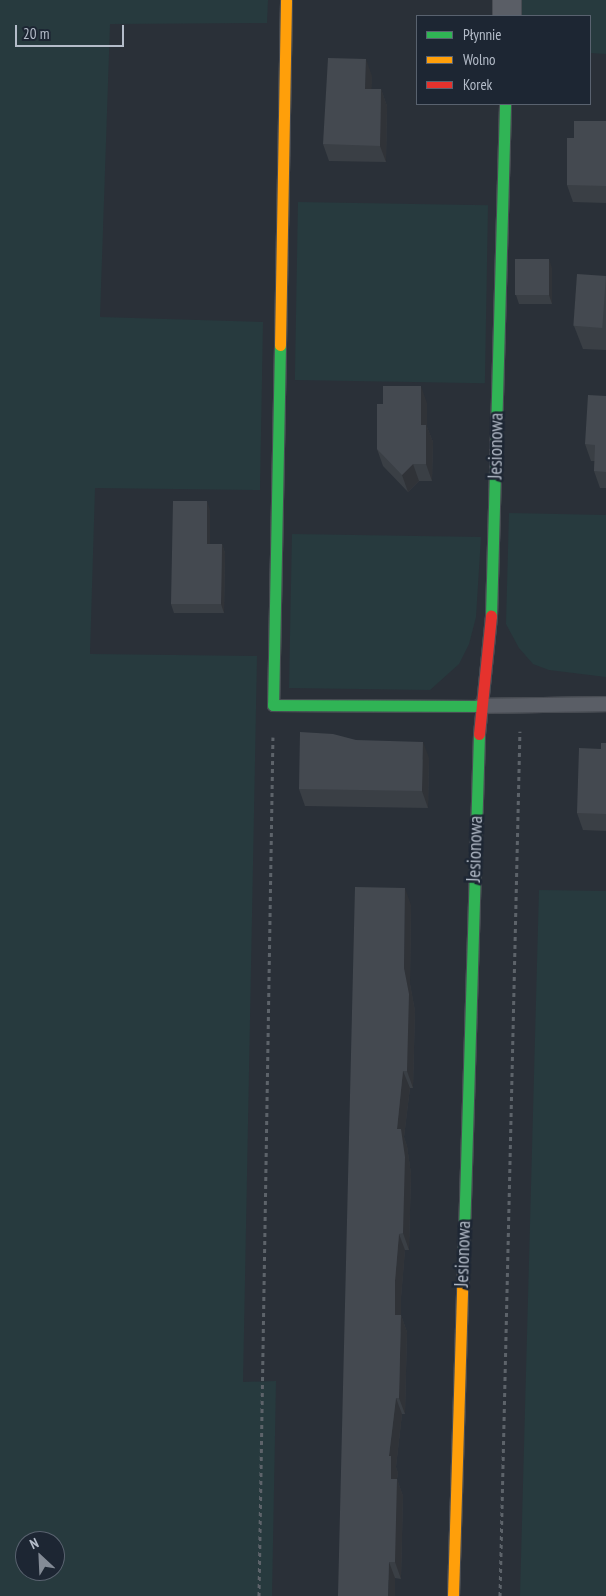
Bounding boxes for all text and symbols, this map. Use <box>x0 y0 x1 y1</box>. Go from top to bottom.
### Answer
scale bar <box>18 15 126 47</box>
legend <box>416 15 591 105</box>
text: 20 m <box>23 24 49 43</box>
text: Płynnie <box>463 25 502 44</box>
text: Wolno <box>463 50 496 69</box>
text: Korek <box>463 75 492 94</box>
street label: Jesionowa <box>484 413 508 479</box>
street label: Jesionowa <box>462 815 488 883</box>
street label: Jesionowa <box>450 1220 476 1288</box>
north arrow <box>15 1531 65 1581</box>
text: N <box>27 1534 41 1553</box>

